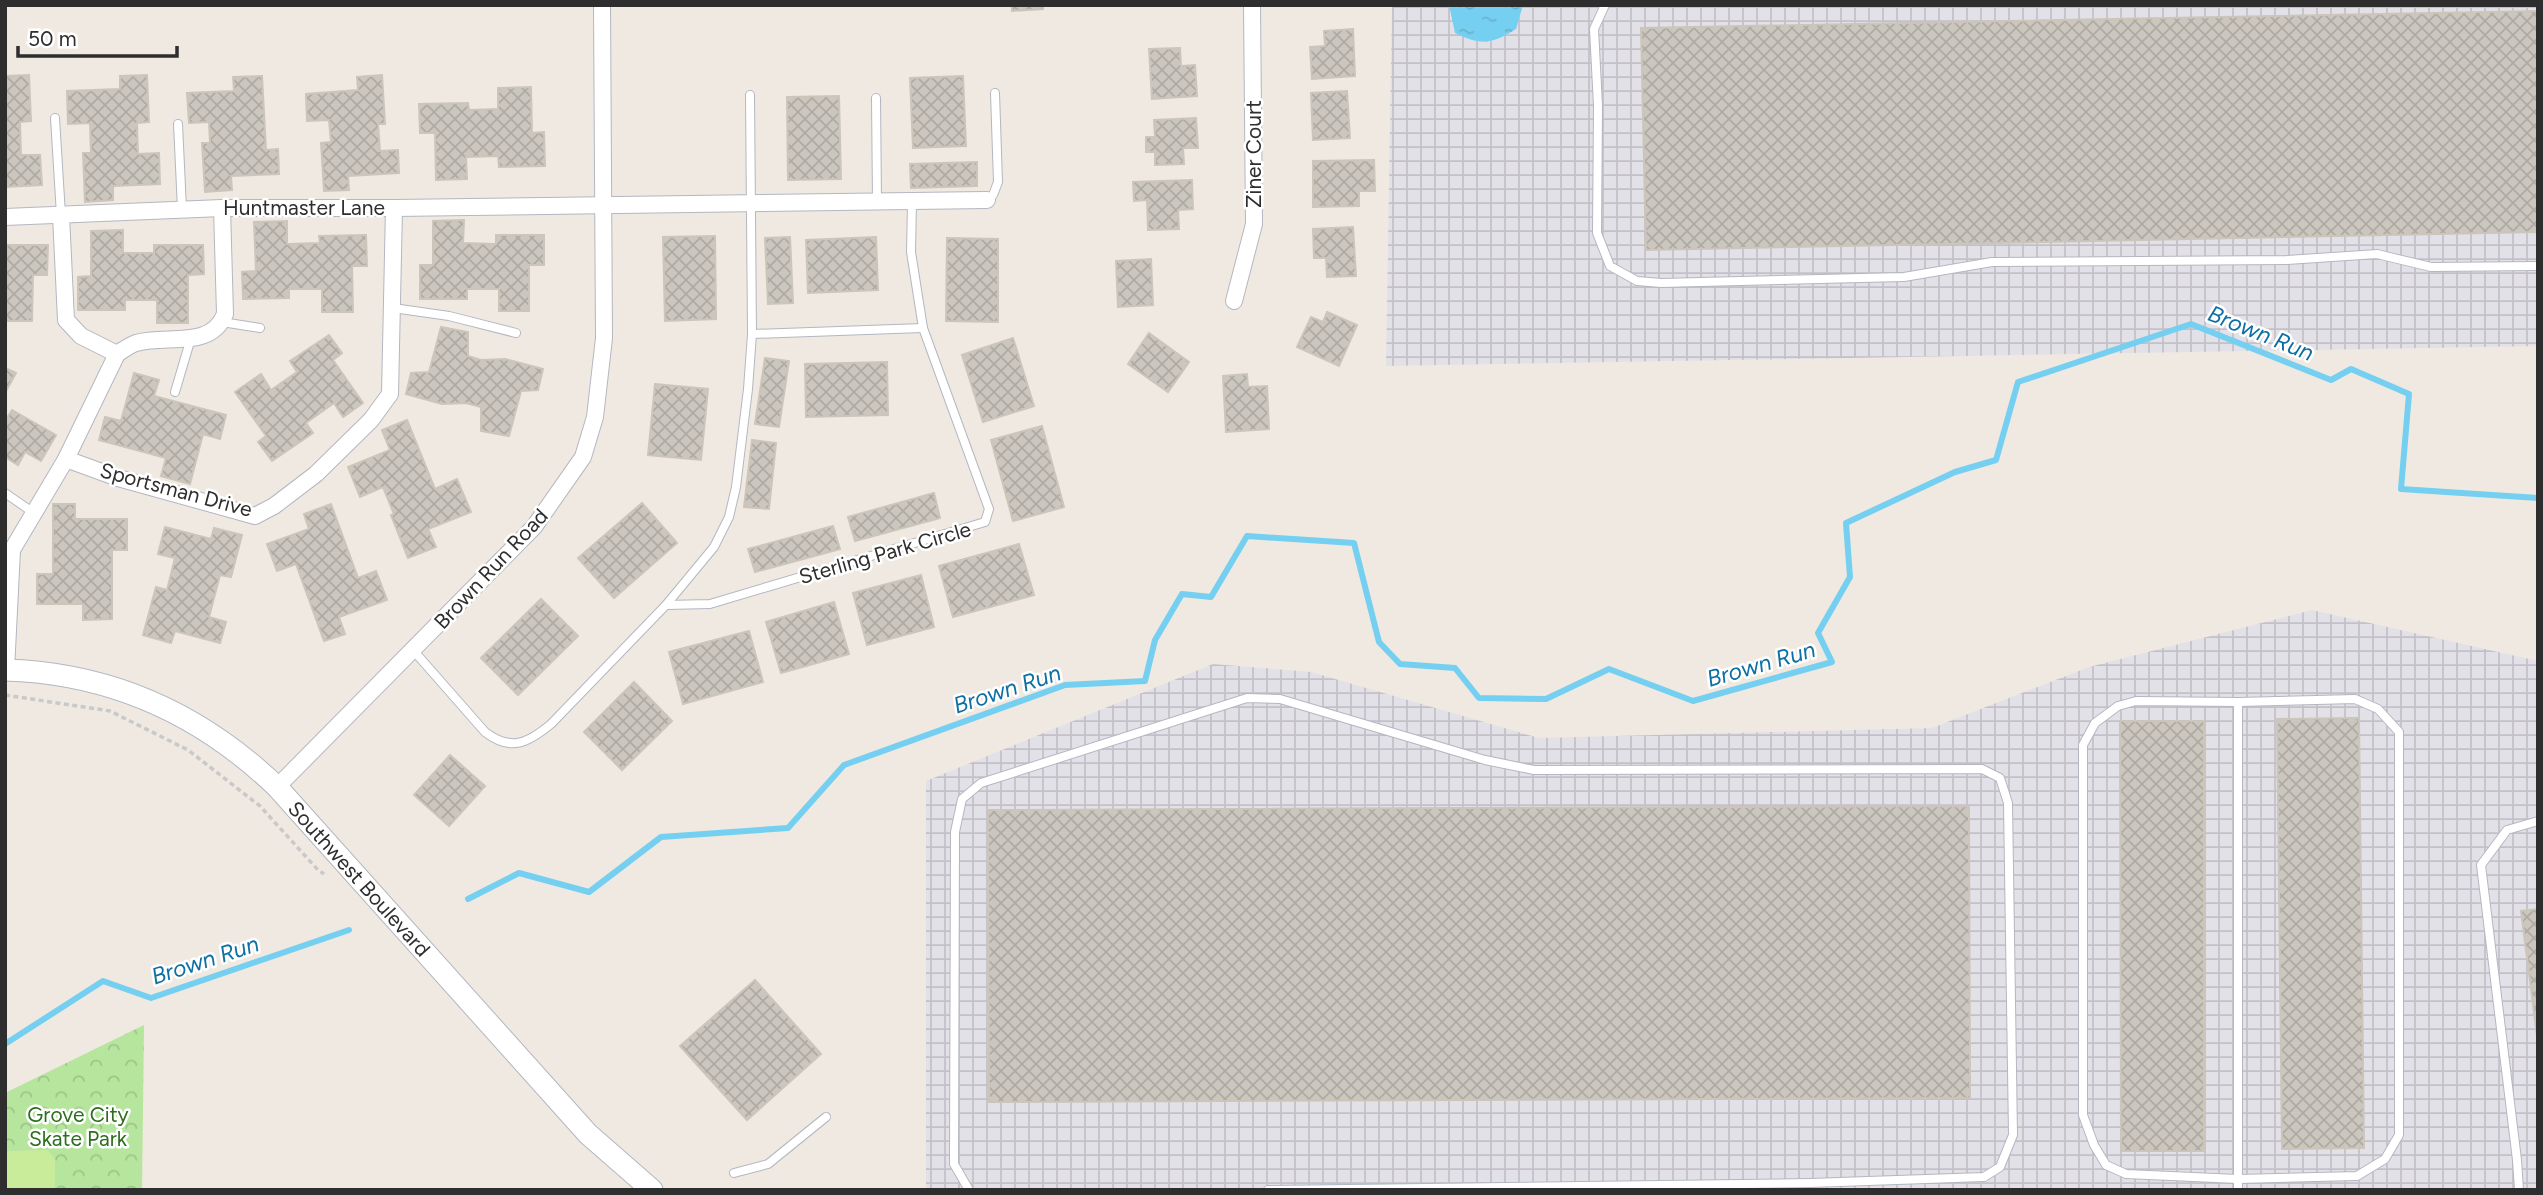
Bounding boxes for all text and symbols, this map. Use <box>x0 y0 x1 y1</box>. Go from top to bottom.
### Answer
scale bar <box>18 14 177 58</box>
text: 50 m <box>28 26 77 51</box>
street label: Ziner Court <box>1241 100 1266 208</box>
street label: Huntmaster Lane <box>223 195 385 220</box>
water label: Brown Run <box>2204 299 2318 367</box>
street label: Sportsman Drive <box>97 457 255 522</box>
street label: Brown Run Road <box>429 503 553 634</box>
street label: Sterling Park Circle <box>796 516 974 589</box>
water label: Brown Run <box>1704 635 1819 693</box>
water label: Brown Run <box>950 658 1065 720</box>
street label: Southwest Boulevard <box>283 796 436 961</box>
water label: Brown Run <box>148 929 263 991</box>
park label: Grove City Skate Park <box>27 1102 129 1151</box>

